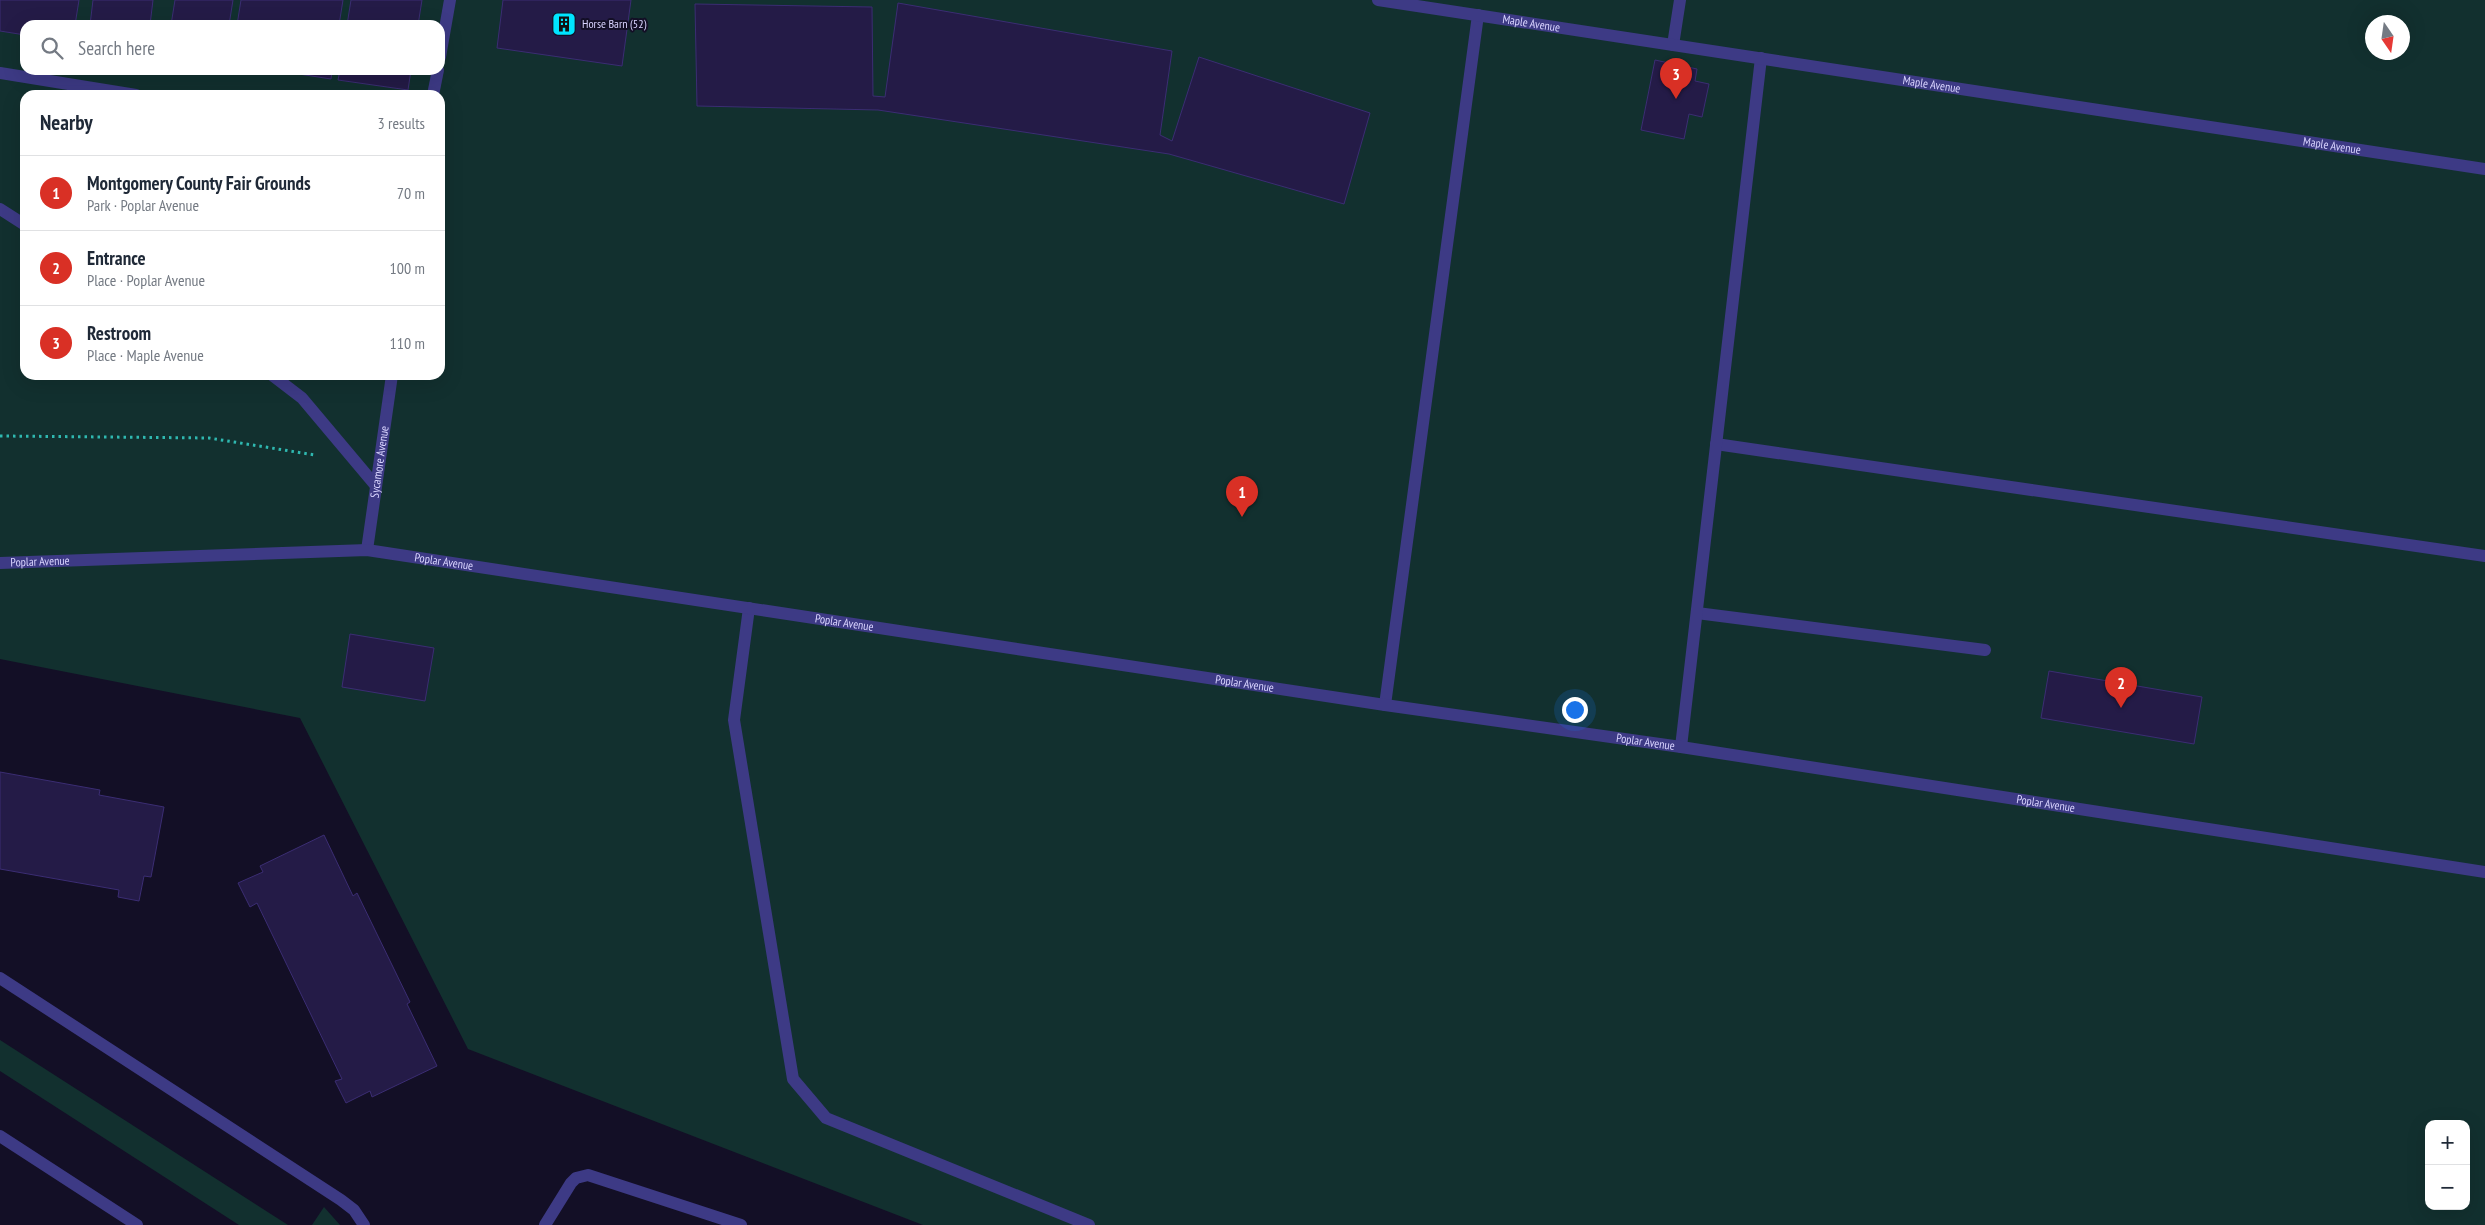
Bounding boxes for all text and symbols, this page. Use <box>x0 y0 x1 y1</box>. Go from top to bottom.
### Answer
building icon: Horse Barn (52) <box>551 11 577 37</box>
street label: Maple Avenue <box>1501 11 1561 35</box>
north arrow <box>2365 15 2410 60</box>
place label: Horse Barn (52) <box>582 16 647 31</box>
search box <box>20 20 445 75</box>
icon: search <box>38 34 66 62</box>
text: Search here <box>78 36 155 60</box>
pin: 3 <box>1660 58 1692 99</box>
street label: Maple Avenue <box>1902 72 1962 96</box>
text: Nearby <box>40 109 93 136</box>
text: 3 results <box>378 113 425 133</box>
street label: Maple Avenue <box>2302 133 2362 157</box>
text: Montgomery County Fair Grounds <box>87 171 311 195</box>
text: 1 <box>52 183 60 203</box>
text: 70 m <box>397 183 425 203</box>
text: Park · Poplar Avenue <box>87 195 199 215</box>
text: Entrance <box>87 246 146 270</box>
text: 2 <box>52 258 60 278</box>
text: 100 m <box>390 258 425 278</box>
text: Place · Poplar Avenue <box>87 270 205 290</box>
text: Restroom <box>87 321 151 345</box>
text: 3 <box>52 333 60 353</box>
text: 110 m <box>390 333 425 353</box>
text: Place · Maple Avenue <box>87 345 204 365</box>
street label: Sycamore Avenue <box>367 425 392 499</box>
pin: 1 <box>1226 476 1258 517</box>
street label: Poplar Avenue <box>414 549 474 573</box>
street label: Poplar Avenue <box>10 553 70 570</box>
street label: Poplar Avenue <box>814 610 875 634</box>
pin: 2 <box>2105 667 2137 708</box>
street label: Poplar Avenue <box>1214 671 1275 695</box>
your location <box>1562 697 1588 723</box>
street label: Poplar Avenue <box>1615 730 1676 753</box>
street label: Poplar Avenue <box>2015 791 2076 815</box>
map controls <box>2425 1120 2470 1210</box>
button: + <box>2425 1120 2470 1165</box>
button: − <box>2425 1165 2470 1210</box>

